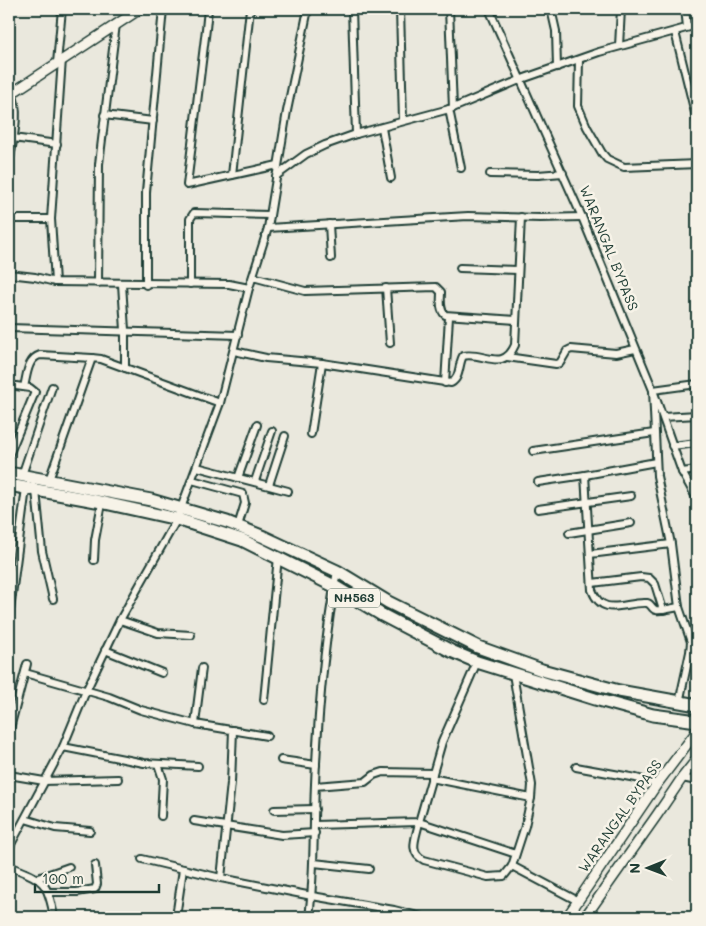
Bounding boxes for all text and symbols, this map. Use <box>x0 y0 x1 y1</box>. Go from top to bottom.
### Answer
street label: WARANGAL BYPASS <box>576 182 643 313</box>
road number: NH563 <box>328 588 380 608</box>
street label: WARANGAL BYPASS <box>575 756 665 876</box>
north arrow <box>624 844 674 894</box>
scale bar <box>35 861 159 893</box>
text: 100 m <box>42 868 84 888</box>

